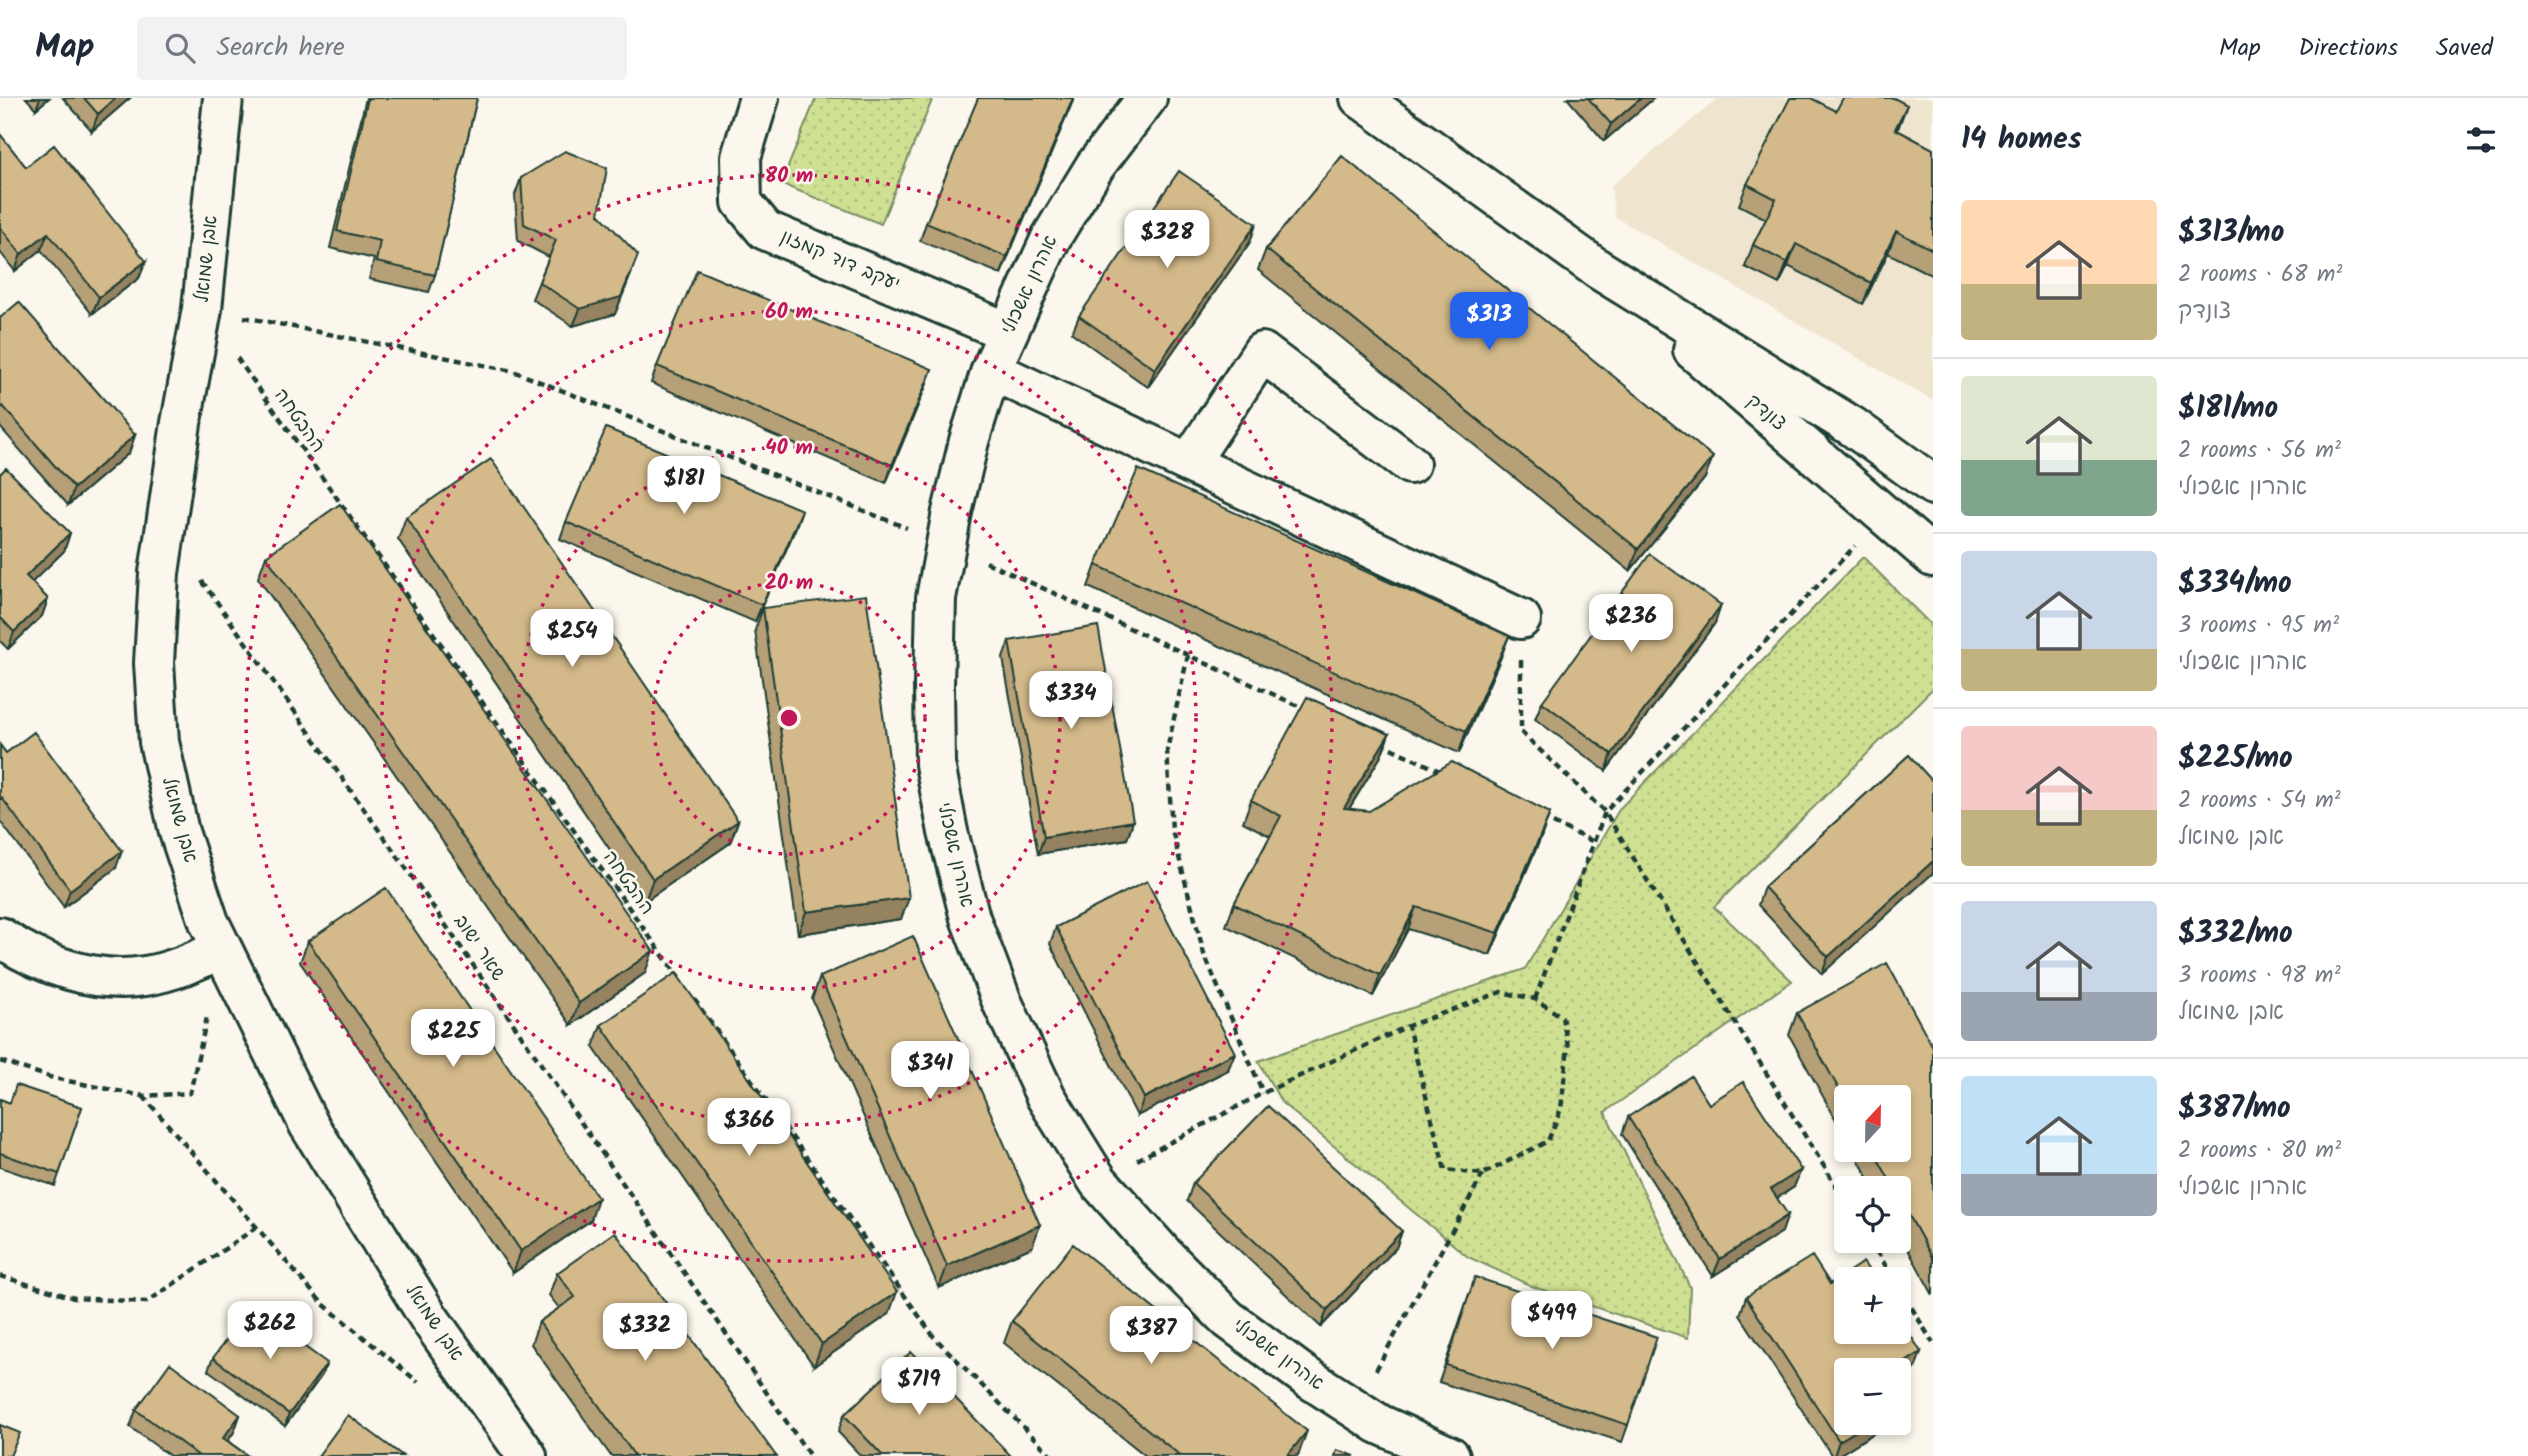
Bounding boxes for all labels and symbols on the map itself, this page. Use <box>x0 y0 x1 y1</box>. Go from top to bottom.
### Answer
text: 80 m <box>765 160 813 193</box>
pin: $328 <box>1126 211 1208 270</box>
street label: אבן שמואל <box>188 214 226 304</box>
street label: יעקב דוד קמזון <box>775 222 905 300</box>
street label: אהרון אשכולי <box>994 230 1066 340</box>
pin: $313 <box>1448 292 1530 352</box>
text: 60 m <box>765 296 813 329</box>
street label: ההבטחה <box>266 383 332 459</box>
street label: צונדק <box>1740 387 1792 439</box>
text: 40 m <box>765 432 813 465</box>
pin: $181 <box>643 456 725 516</box>
text: 20 m <box>765 567 813 600</box>
pin: $236 <box>1590 594 1672 654</box>
pin: $254 <box>531 610 613 669</box>
pin: $334 <box>1030 672 1112 731</box>
centre of rings <box>777 706 801 730</box>
street label: אבן שמואל <box>153 774 205 866</box>
street label: אהרון אשכולי <box>928 800 982 910</box>
street label: ההבטחה <box>595 845 661 921</box>
street label: שאר ישוב <box>446 909 512 987</box>
pin: $225 <box>412 1010 494 1069</box>
pin: $341 <box>889 1042 971 1101</box>
north arrow <box>1834 1085 1911 1162</box>
pin: $366 <box>708 1098 790 1158</box>
street label: אבן שמואל <box>397 1278 471 1368</box>
pin: $499 <box>1511 1292 1593 1351</box>
pin: $262 <box>229 1302 311 1361</box>
pin: $332 <box>604 1304 686 1363</box>
pin: $387 <box>1110 1306 1192 1366</box>
street label: אהרון אשכולי <box>1226 1311 1330 1399</box>
pin: $719 <box>878 1358 960 1417</box>

